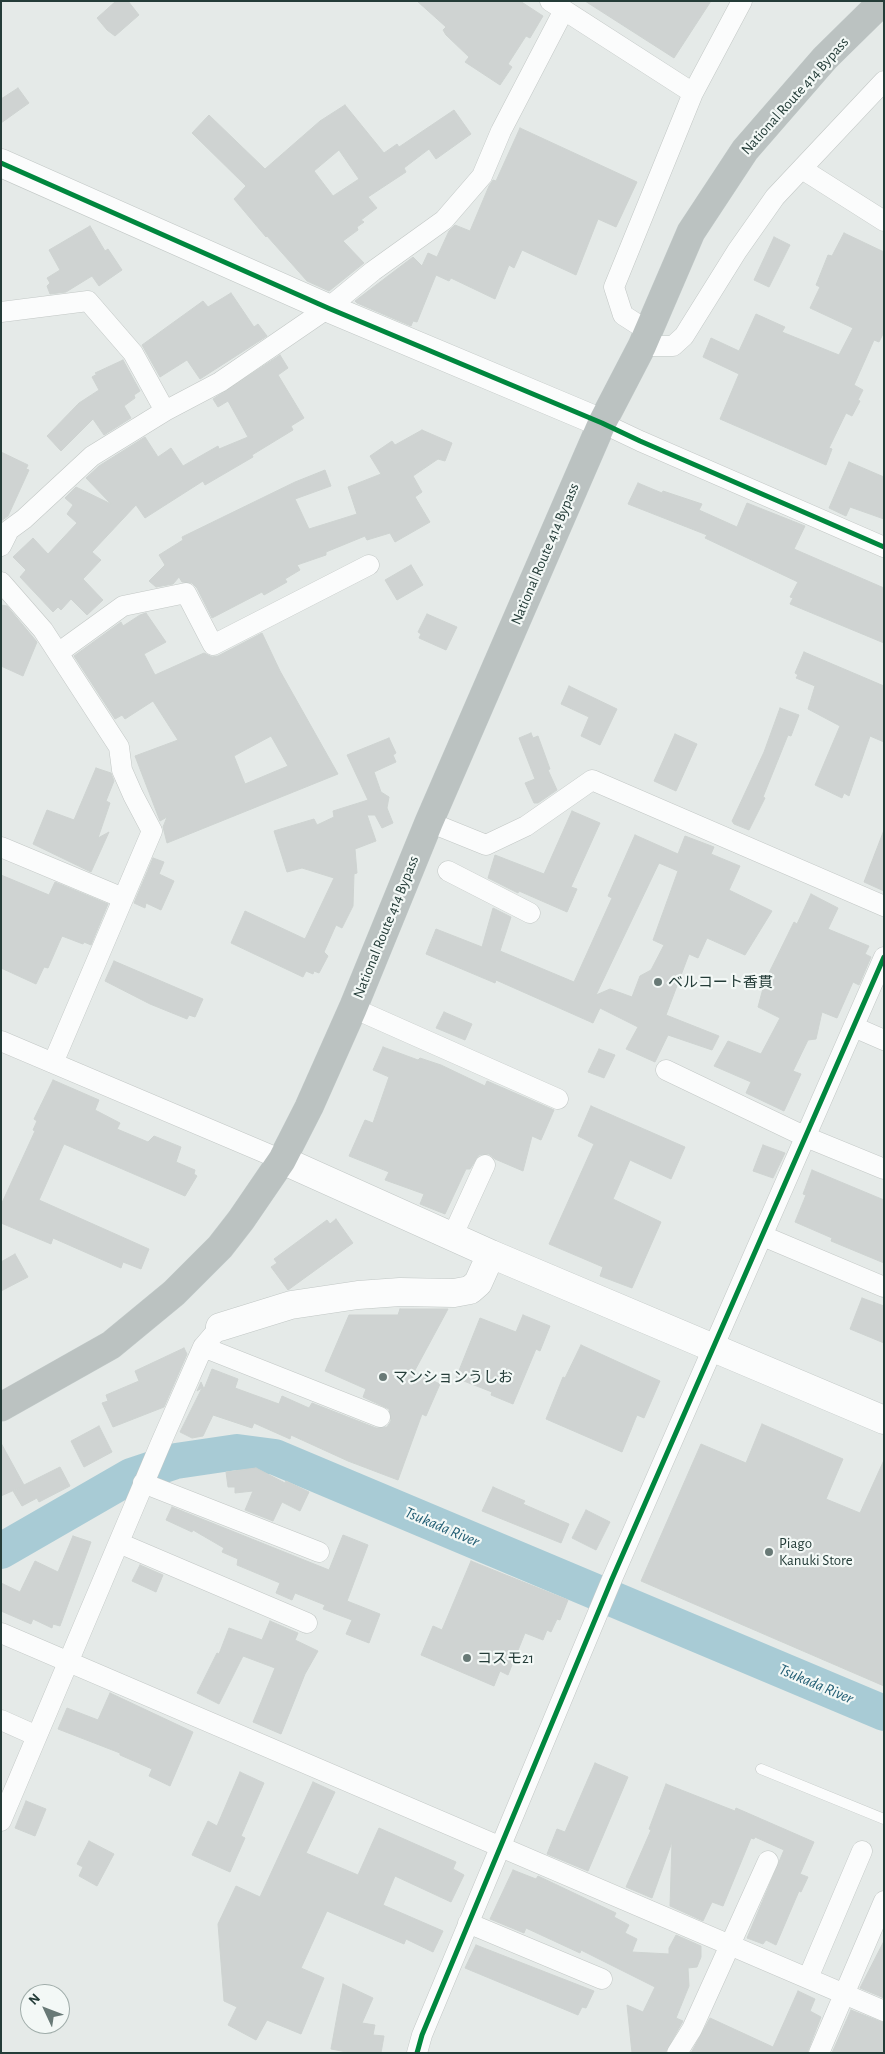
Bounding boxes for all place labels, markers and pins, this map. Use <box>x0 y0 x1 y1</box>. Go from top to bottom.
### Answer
place label: ベルコート香貫 <box>668 973 773 991</box>
marker: ベルコート香貫 <box>652 976 664 988</box>
place label: マンションうしお <box>393 1368 513 1386</box>
marker: マンションうしお <box>377 1371 389 1383</box>
place label: Piago Kanuki Store <box>779 1534 853 1569</box>
marker: Piago Kanuki Store <box>763 1546 775 1558</box>
place label: コスモ21 <box>477 1649 534 1667</box>
marker: コスモ21 <box>461 1652 473 1664</box>

